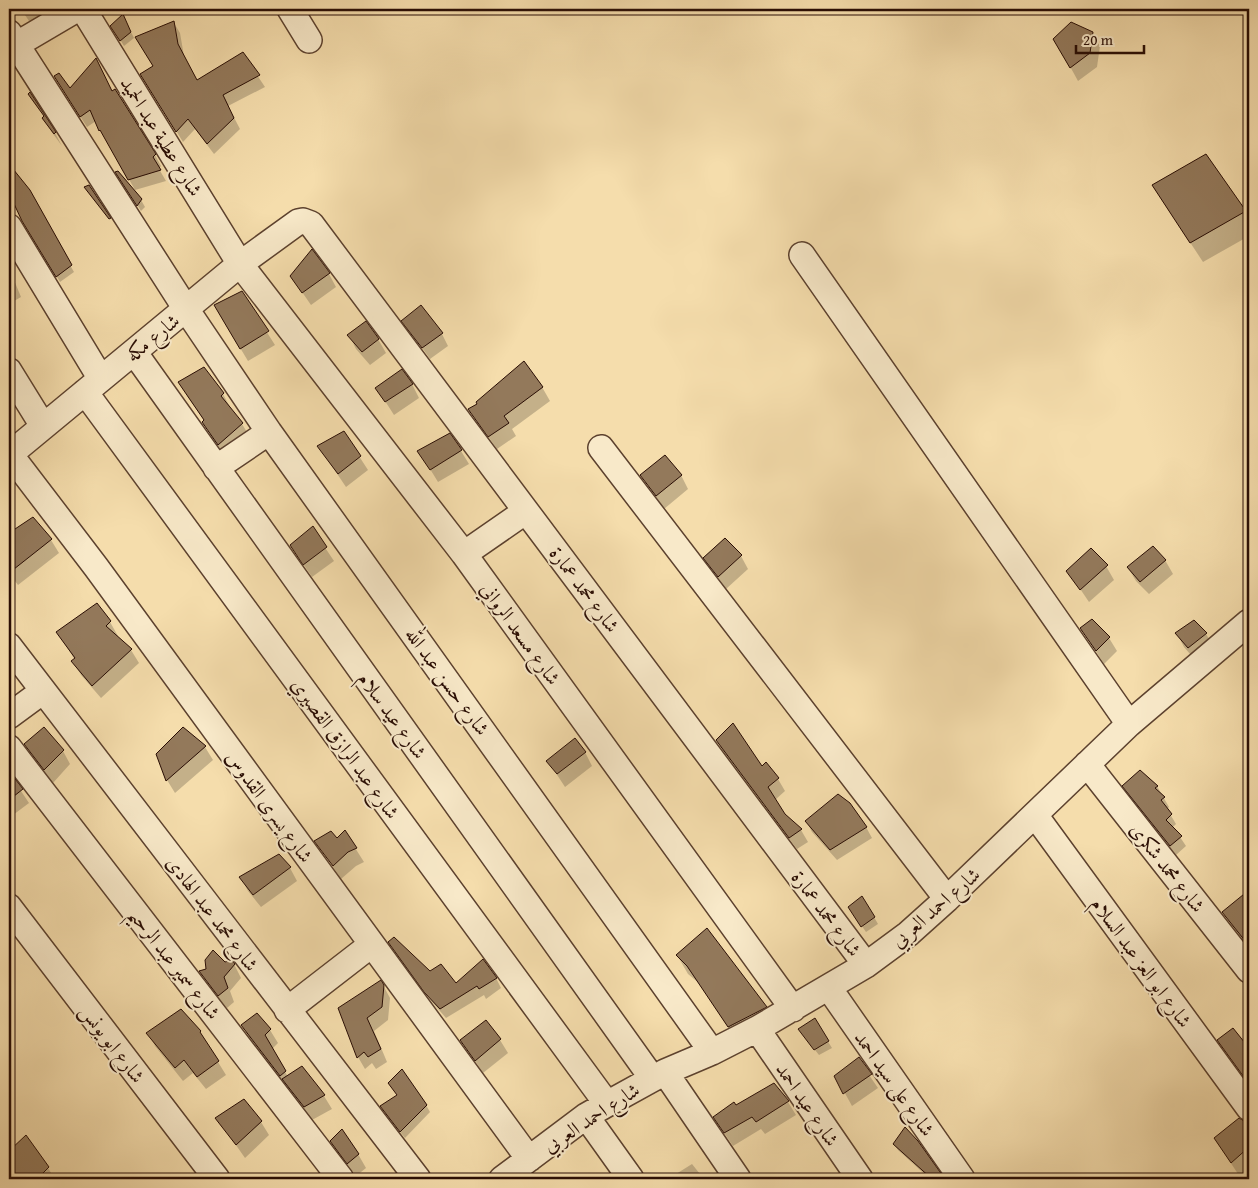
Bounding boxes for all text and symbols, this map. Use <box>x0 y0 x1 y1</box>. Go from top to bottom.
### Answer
scale bar <box>1076 22 1143 54</box>
text: 20 m <box>1083 29 1114 50</box>
street label: شارع عطية عبد الحميد <box>110 70 210 204</box>
street label: شارع مكه <box>118 306 188 371</box>
street label: شارع محمد عمارة <box>540 540 627 641</box>
street label: شارع مسعد الرواني <box>470 576 568 693</box>
street label: شارع حسن عبد الله <box>396 621 497 743</box>
street label: شارع عيد سلام <box>348 665 435 767</box>
street label: شارع عبد الرازق القصيري <box>282 671 407 827</box>
street label: شارع يسرى القدوس <box>216 744 321 871</box>
street label: شارع محمد شكرى <box>1120 816 1212 921</box>
street label: شارع محمد عبد الهادى <box>157 849 266 979</box>
street label: شارع احمد العربي <box>884 860 989 957</box>
street label: شارع محمد عمارة <box>782 864 869 965</box>
street label: شارع ابو العز عبد السلام <box>1081 891 1199 1036</box>
street label: شارع سمير عبد الرحيم <box>117 901 228 1029</box>
street label: شارع ابو يونس <box>70 997 153 1091</box>
street label: شارع على سيد احمد <box>845 1024 942 1144</box>
street label: شارع عيد احمد <box>766 1056 847 1154</box>
street label: شارع احمد العربي <box>537 1075 647 1163</box>

